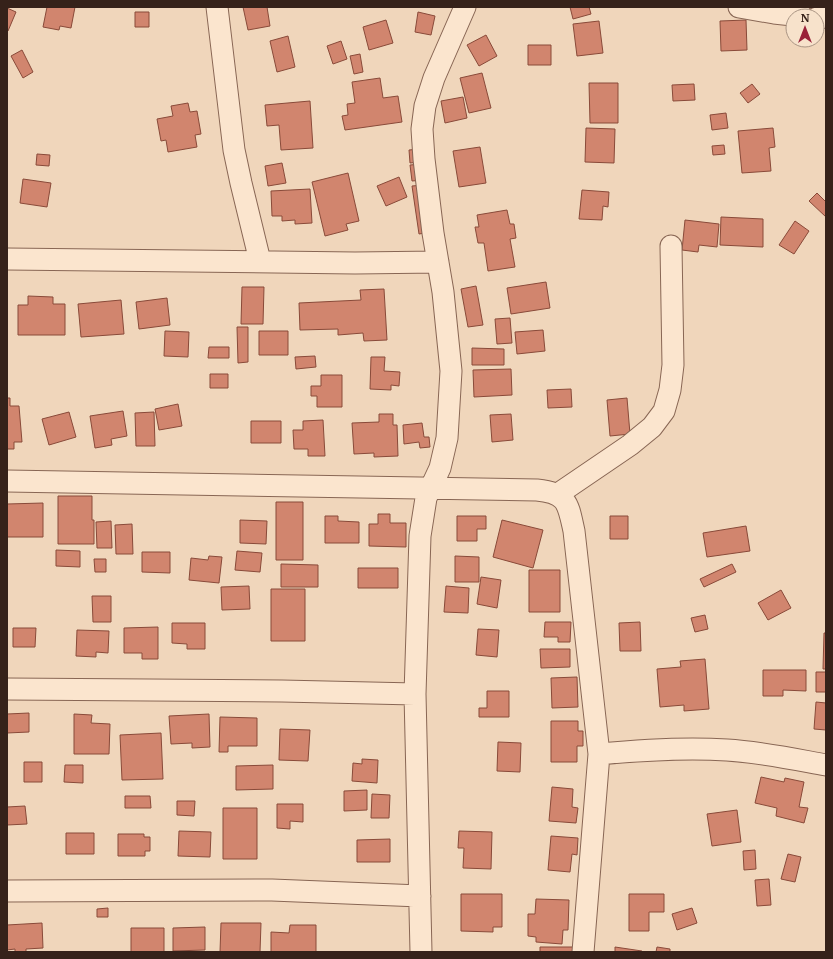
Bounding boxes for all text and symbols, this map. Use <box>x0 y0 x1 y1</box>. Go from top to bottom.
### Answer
north arrow <box>785 8 825 48</box>
text: N <box>801 11 810 25</box>

